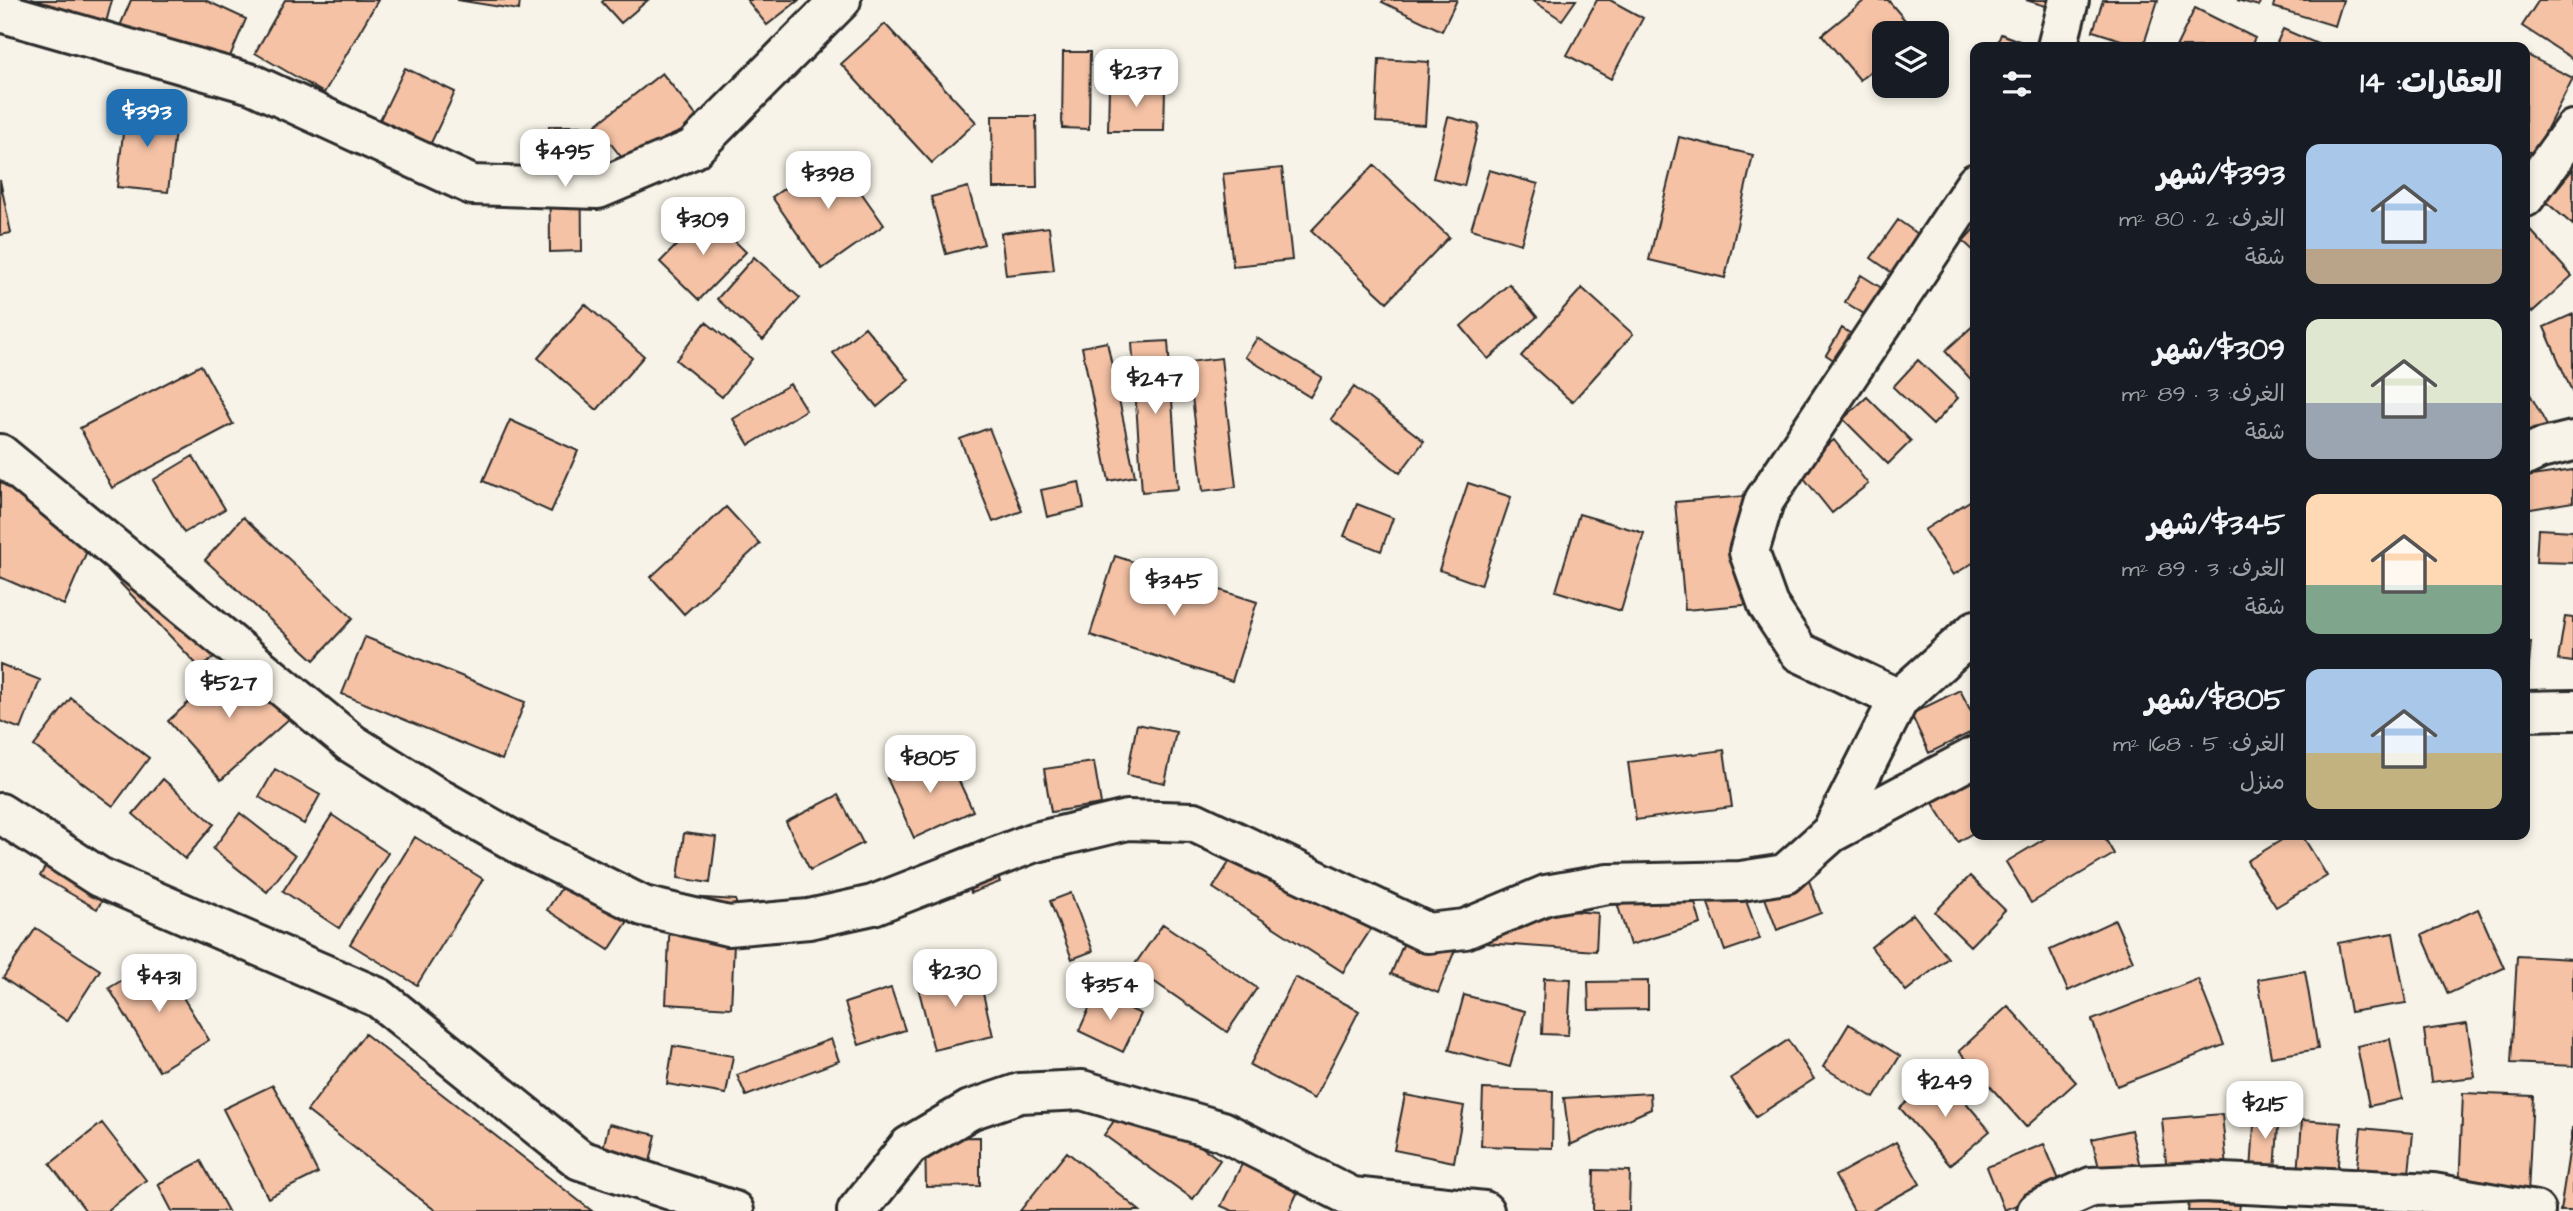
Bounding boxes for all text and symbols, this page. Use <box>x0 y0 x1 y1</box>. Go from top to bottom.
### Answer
map controls <box>1872 21 1949 98</box>
button: layers <box>1872 21 1949 98</box>
pin: $237 <box>1095 50 1177 109</box>
text: $237 <box>1110 56 1162 88</box>
text: العقارات: 14 <box>2360 62 2502 104</box>
icon: filters <box>1998 65 2036 103</box>
pin: $393 <box>106 90 188 149</box>
text: $393 <box>122 96 172 128</box>
pin: $495 <box>524 130 606 189</box>
text: $495 <box>536 136 594 168</box>
pin: $398 <box>787 152 869 211</box>
text: $393/شهر <box>2157 154 2285 196</box>
text: $398 <box>802 158 854 190</box>
icon: home <box>2362 172 2446 256</box>
pin: $309 <box>662 198 744 257</box>
text: الغرف: 2 · 80 m² <box>2119 203 2285 235</box>
text: $309 <box>677 204 729 236</box>
text: شقة <box>2245 241 2285 273</box>
text: $309/شهر <box>2154 329 2285 371</box>
icon: home <box>2362 347 2446 431</box>
pin: $247 <box>1114 356 1196 416</box>
text: $247 <box>1127 363 1183 395</box>
text: الغرف: 3 · 89 m² <box>2122 378 2285 410</box>
text: شقة <box>2245 416 2285 448</box>
text: $345/شهر <box>2148 504 2285 546</box>
icon: home <box>2362 522 2446 606</box>
text: الغرف: 3 · 89 m² <box>2122 553 2285 585</box>
pin: $345 <box>1133 558 1215 618</box>
text: $345 <box>1146 565 1202 597</box>
text: شقة <box>2245 591 2285 623</box>
pin: $527 <box>188 660 270 720</box>
text: $527 <box>201 667 257 699</box>
text: $805/شهر <box>2145 679 2285 721</box>
icon: home <box>2362 697 2446 781</box>
text: الغرف: 5 · 168 m² <box>2113 728 2285 760</box>
pin: $805 <box>889 736 971 795</box>
text: $805 <box>901 742 959 774</box>
text: منزل <box>2240 766 2285 798</box>
pin: $230 <box>914 950 996 1009</box>
pin: $431 <box>118 954 200 1014</box>
text: $230 <box>929 956 981 988</box>
text: $431 <box>137 961 181 993</box>
pin: $354 <box>1069 962 1151 1022</box>
text: $354 <box>1082 969 1138 1001</box>
pin: $249 <box>1904 1060 1986 1119</box>
text: $249 <box>1918 1066 1972 1098</box>
pin: $215 <box>2224 1082 2306 1141</box>
text: $215 <box>2242 1088 2288 1120</box>

